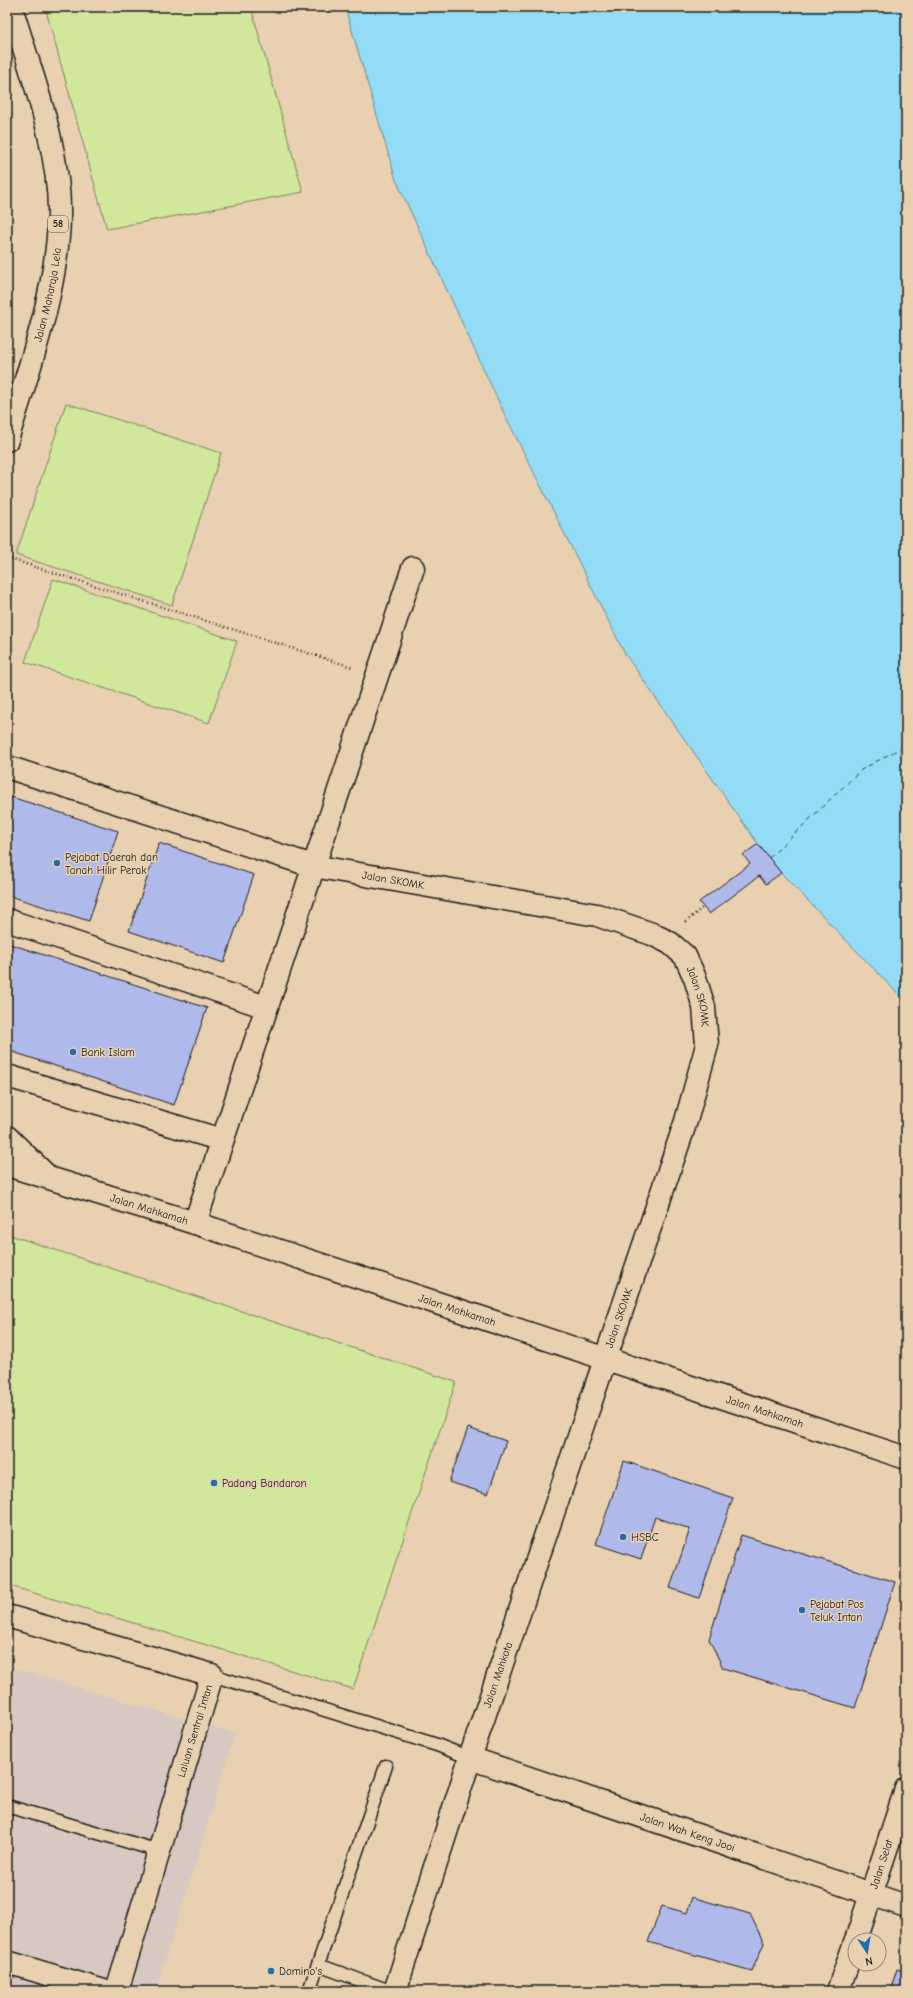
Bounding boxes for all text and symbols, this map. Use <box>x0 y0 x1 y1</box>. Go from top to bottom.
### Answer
road number: 58 <box>48 216 68 232</box>
street label: Jalan Maharaja Lela <box>31 247 63 343</box>
place label: Pejabat Daerah dan Tanah Hilir Perak <box>65 851 158 877</box>
marker: Pejabat Daerah dan Tanah Hilir Perak <box>52 858 62 868</box>
street label: Jalan SKOMK <box>361 868 425 892</box>
street label: Jalan SKOMK <box>684 964 712 1027</box>
place label: Bank Islam <box>81 1046 135 1059</box>
marker: Bank Islam <box>68 1047 78 1057</box>
street label: Jalan Mahkamah <box>109 1191 190 1227</box>
street label: Jalan SKOMK <box>603 1286 635 1350</box>
street label: Jalan Mahkamah <box>417 1291 498 1329</box>
street label: Jalan Mahkamah <box>724 1393 805 1430</box>
place label: Padang Bandaran <box>222 1477 306 1490</box>
marker: Padang Bandaran <box>209 1478 219 1488</box>
place label: HSBC <box>631 1531 659 1544</box>
marker: HSBC <box>618 1532 628 1542</box>
place label: Pejabat Pos Teluk Intan <box>810 1598 864 1624</box>
marker: Pejabat Pos Teluk Intan <box>797 1605 807 1615</box>
street label: Jalan Mahkota <box>481 1640 515 1710</box>
street label: Laluan Sentral Intan <box>175 1683 215 1779</box>
street label: Jalan Wah Keng Jooi <box>639 1810 737 1854</box>
street label: Jalan Selat <box>867 1837 896 1891</box>
north arrow <box>847 1932 887 1972</box>
text: N <box>864 1954 874 1968</box>
place label: Domino's <box>279 1965 322 1978</box>
marker: Domino's <box>266 1966 276 1976</box>

